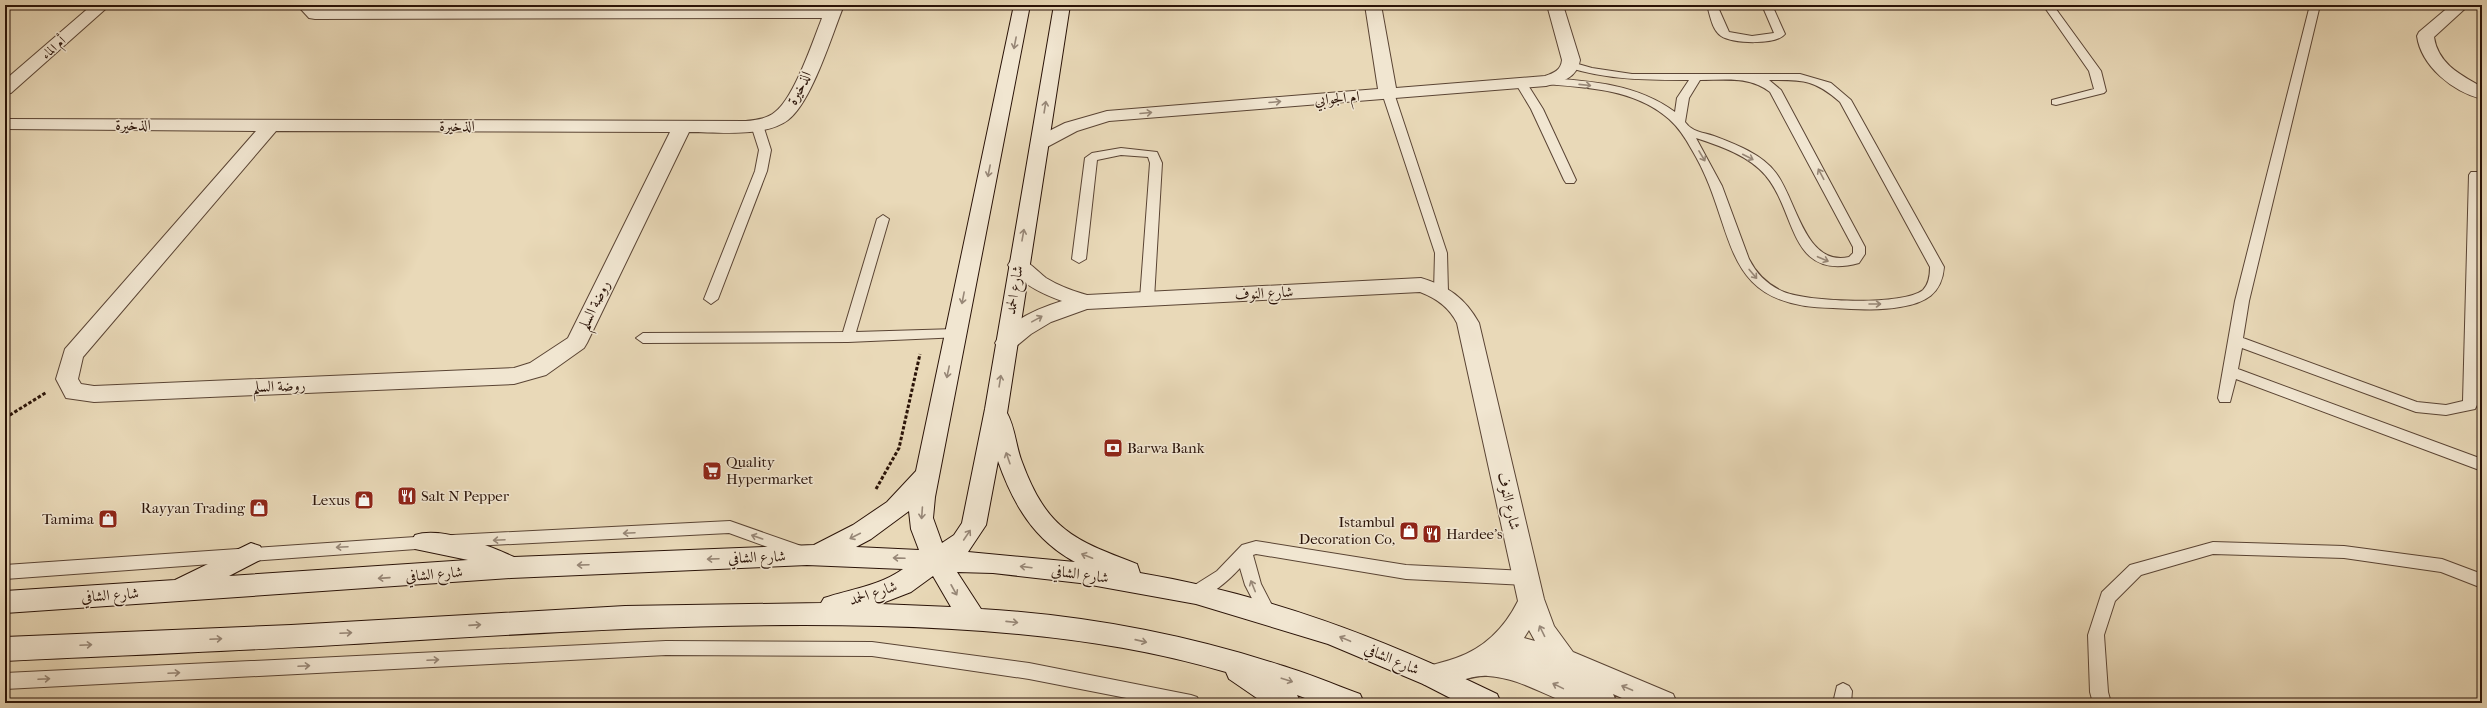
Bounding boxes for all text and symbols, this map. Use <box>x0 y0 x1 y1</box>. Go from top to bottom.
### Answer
street label: أم الماء <box>38 32 71 65</box>
one-way arrow <box>1010 36 1018 49</box>
street label: الذخيرة <box>783 68 815 108</box>
one-way arrow <box>1578 81 1591 89</box>
street label: ام الجوابي <box>1314 87 1361 113</box>
one-way arrow <box>1268 99 1281 106</box>
one-way arrow <box>1042 101 1050 114</box>
one-way arrow <box>1139 109 1152 116</box>
street label: الذخيرة <box>115 116 151 134</box>
street label: الذخيرة <box>439 117 475 135</box>
one-way arrow <box>1698 150 1706 162</box>
one-way arrow <box>1742 154 1754 162</box>
one-way arrow <box>985 164 993 177</box>
one-way arrow <box>1816 169 1824 181</box>
one-way arrow <box>1019 229 1027 242</box>
one-way arrow <box>1816 255 1828 263</box>
street label: شارع الحمد <box>1001 264 1031 316</box>
one-way arrow <box>1749 269 1758 280</box>
street label: روضة السلم <box>574 277 619 335</box>
street label: شارع النوف <box>1234 282 1294 308</box>
one-way arrow <box>959 291 967 304</box>
one-way arrow <box>1868 300 1881 308</box>
one-way arrow <box>1030 315 1042 323</box>
one-way arrow <box>944 365 952 378</box>
one-way arrow <box>996 375 1004 388</box>
street label: روضة السلم <box>252 376 306 402</box>
bank icon: Barwa Bank <box>1102 437 1124 459</box>
place label: Barwa Bank <box>1127 439 1205 457</box>
place label: Quality Hypermarket <box>726 453 814 488</box>
one-way arrow <box>1004 453 1012 465</box>
supermarket icon: Quality Hypermarket <box>701 460 723 482</box>
street label: شارع النوف <box>1490 470 1524 533</box>
restaurant icon: Salt N Pepper <box>396 485 418 507</box>
place label: Salt N Pepper <box>421 487 510 505</box>
shop icon: Lexus <box>353 489 375 511</box>
place label: Lexus <box>312 491 350 509</box>
shop icon: Rayyan Trading <box>248 497 270 519</box>
place label: Rayyan Trading <box>141 499 246 517</box>
one-way arrow <box>919 506 926 519</box>
shop icon: Tamima <box>97 508 119 530</box>
place label: Tamima <box>42 510 95 528</box>
place label: Istambul Decoration Co, <box>1299 513 1395 548</box>
shop icon: Istambul Decoration Co, <box>1398 520 1420 542</box>
restaurant icon: Hardee's <box>1421 523 1443 545</box>
place label: Hardee's <box>1446 525 1503 543</box>
one-way arrow <box>623 529 636 536</box>
one-way arrow <box>963 529 971 540</box>
one-way arrow <box>751 533 764 540</box>
one-way arrow <box>849 533 861 540</box>
one-way arrow <box>493 536 506 543</box>
one-way arrow <box>336 544 349 551</box>
street label: شارع الشافي <box>728 547 786 571</box>
one-way arrow <box>1081 551 1093 559</box>
one-way arrow <box>893 554 906 562</box>
one-way arrow <box>707 555 720 562</box>
one-way arrow <box>577 561 590 569</box>
street label: شارع الشافي <box>1050 561 1110 591</box>
street label: شارع الشافي <box>404 563 464 589</box>
one-way arrow <box>1020 563 1033 571</box>
one-way arrow <box>378 574 391 581</box>
street label: شارع الحمد <box>847 577 900 613</box>
one-way arrow <box>1249 581 1257 593</box>
street label: شارع الشافي <box>81 584 140 610</box>
one-way arrow <box>951 584 959 596</box>
one-way arrow <box>1005 619 1018 626</box>
one-way arrow <box>468 621 481 628</box>
one-way arrow <box>1538 625 1545 637</box>
one-way arrow <box>339 629 352 636</box>
one-way arrow <box>209 635 222 643</box>
one-way arrow <box>1340 635 1352 642</box>
one-way arrow <box>1134 637 1147 645</box>
street label: شارع الشافي <box>1360 639 1422 682</box>
one-way arrow <box>79 642 92 649</box>
one-way arrow <box>426 656 439 663</box>
one-way arrow <box>297 663 310 670</box>
one-way arrow <box>167 669 180 676</box>
one-way arrow <box>37 676 50 683</box>
one-way arrow <box>1280 677 1293 684</box>
one-way arrow <box>1553 682 1565 689</box>
one-way arrow <box>1621 683 1633 691</box>

